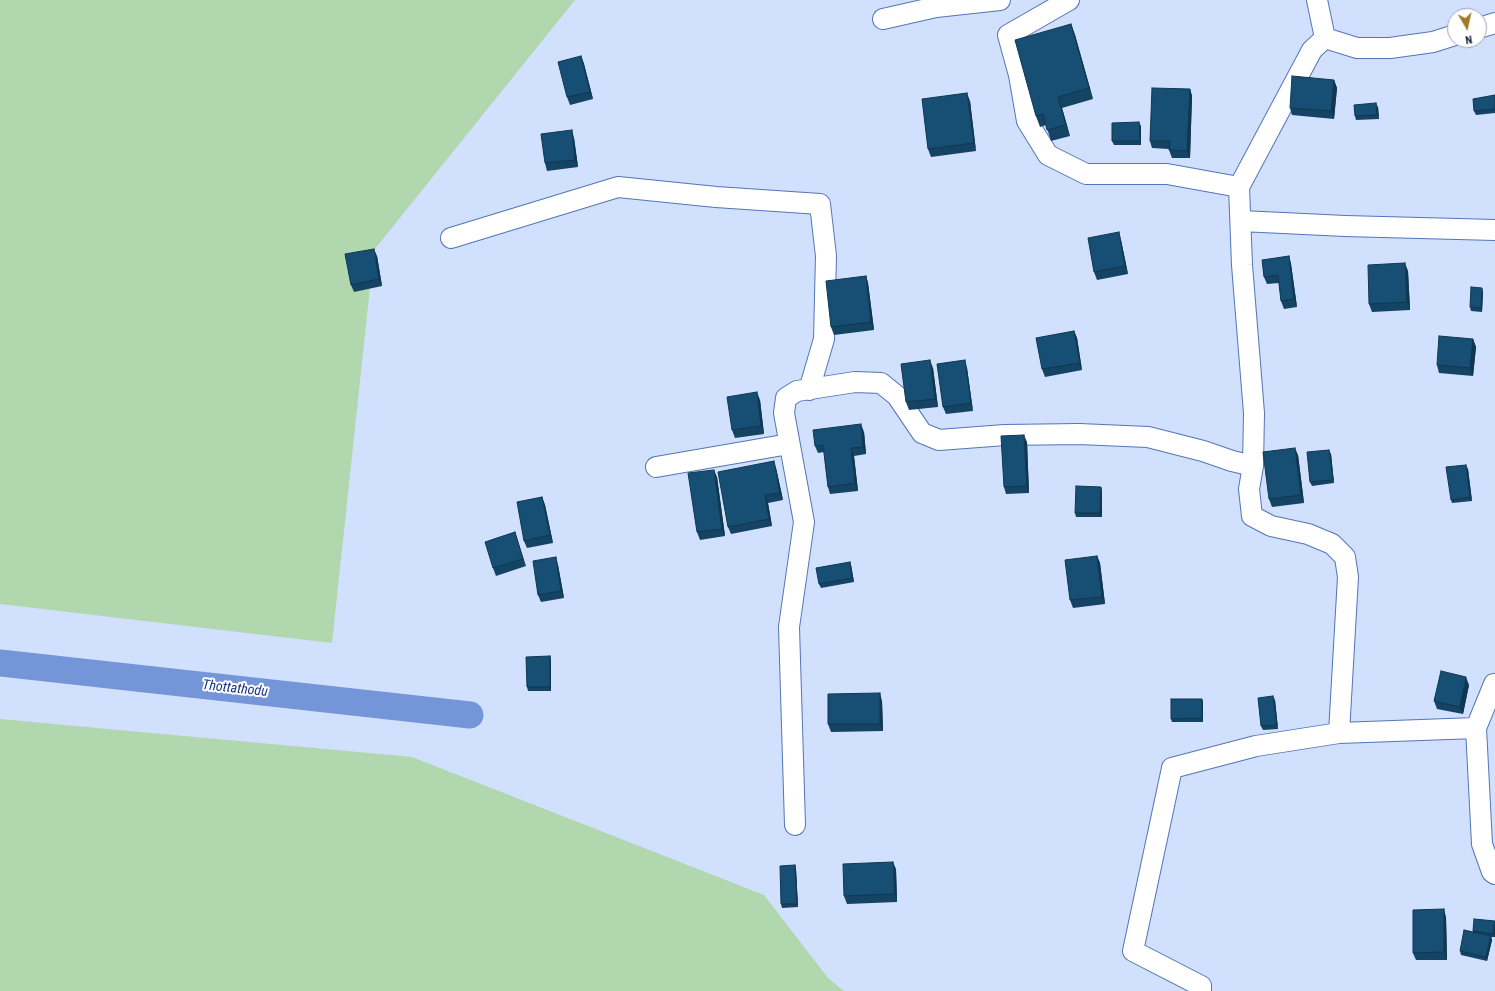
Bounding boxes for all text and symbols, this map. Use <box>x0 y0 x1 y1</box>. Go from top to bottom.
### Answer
north arrow <box>1447 8 1487 48</box>
text: N <box>1464 32 1473 46</box>
water label: Thottathodu <box>201 677 269 701</box>

